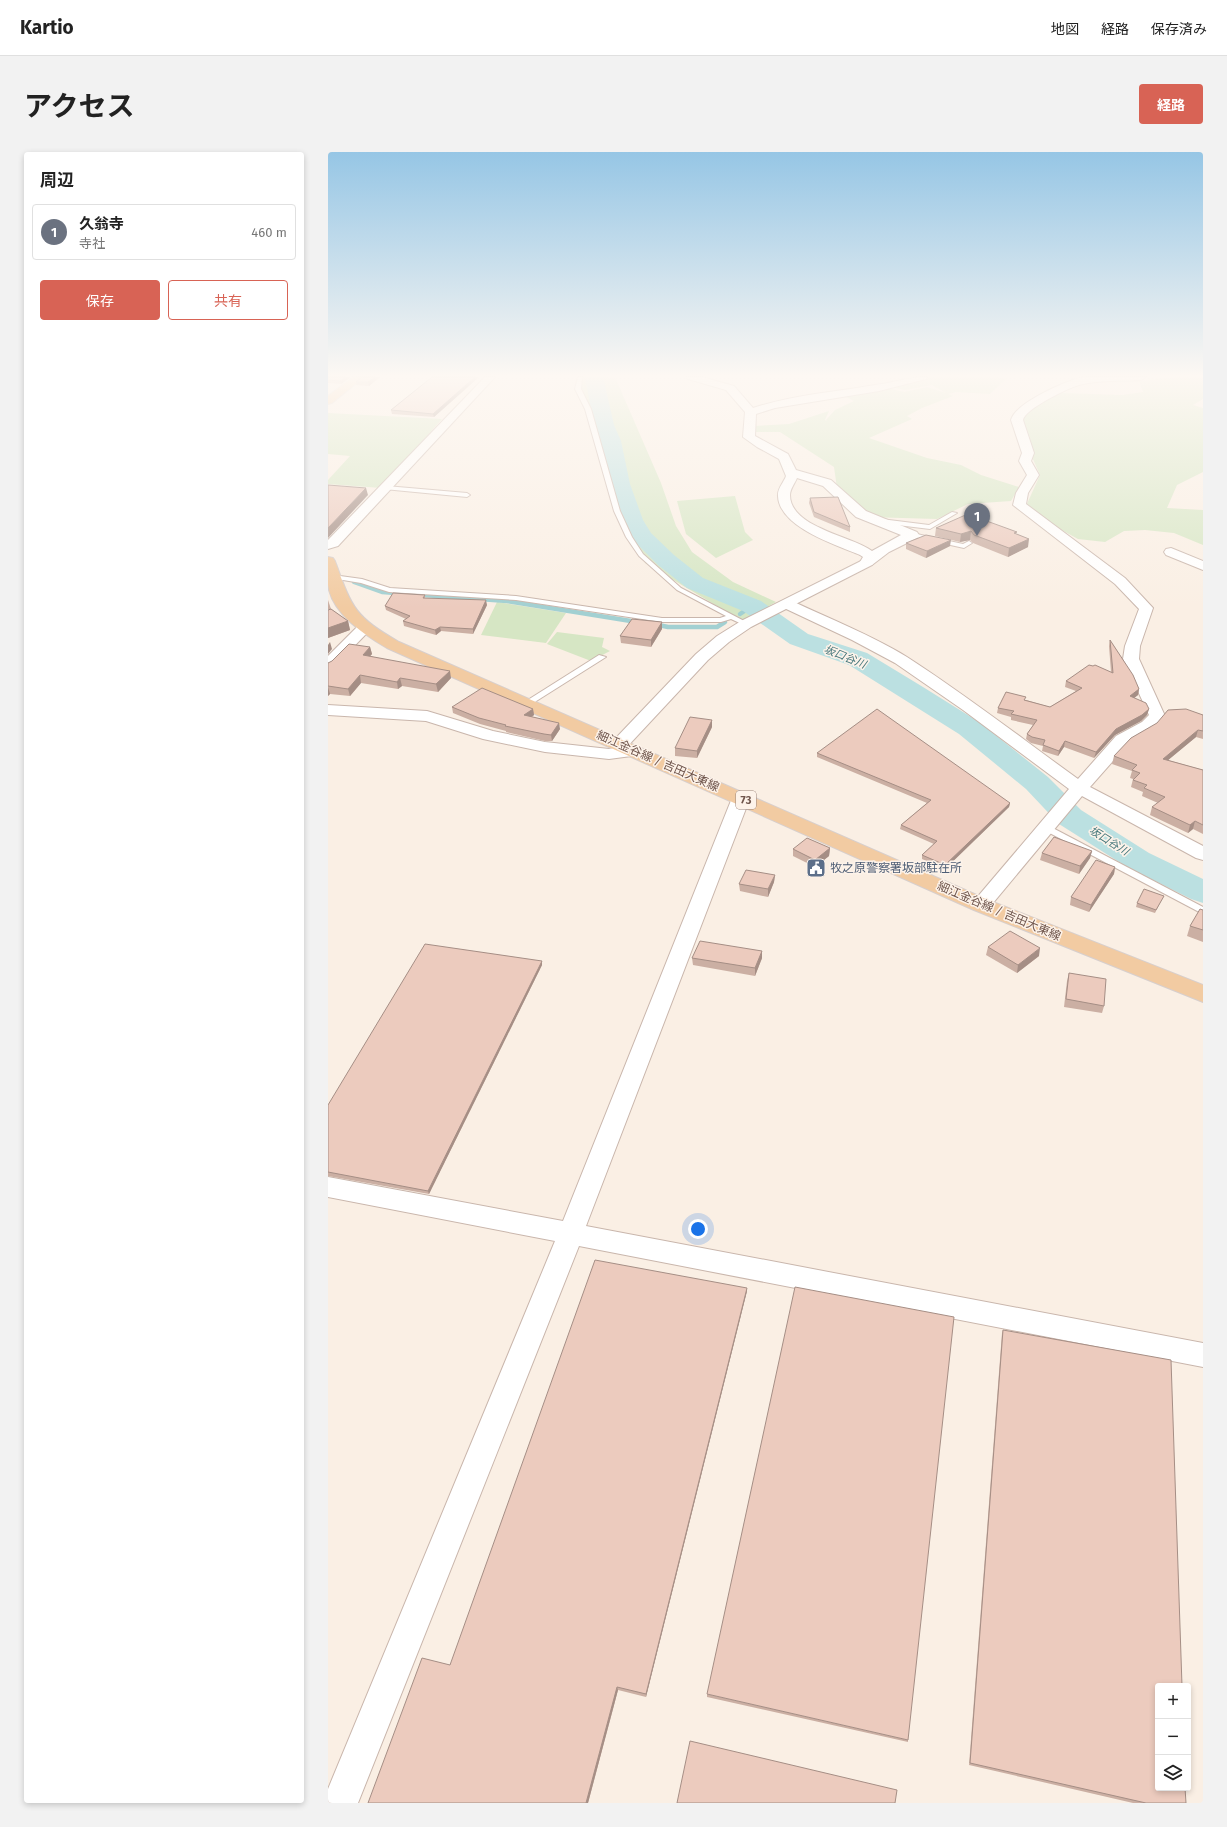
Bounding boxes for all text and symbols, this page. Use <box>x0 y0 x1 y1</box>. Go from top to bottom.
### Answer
text: Kartio <box>20 16 74 39</box>
text: 地図 <box>1051 21 1079 38</box>
text: 経路 <box>1101 21 1129 38</box>
text: 保存済み <box>1151 21 1207 38</box>
button: 経路 <box>1139 84 1203 124</box>
text: アクセス <box>24 90 135 123</box>
text: 周辺 <box>40 170 74 191</box>
text: 久翁寺 <box>79 215 124 233</box>
text: 1 <box>51 225 57 240</box>
text: 460 m <box>251 225 287 240</box>
text: 寺社 <box>79 236 105 251</box>
button: 保存 <box>40 280 160 320</box>
button: 共有 <box>168 280 288 320</box>
pin: 1 <box>964 503 990 536</box>
water label: 坂口谷川 <box>822 643 869 672</box>
street label: 細江金谷線 / 吉田大東線 <box>595 728 721 794</box>
road number: 73 <box>736 791 756 809</box>
water label: 坂口谷川 <box>1087 824 1132 859</box>
public building icon: 牧之原警察署坂部駐在所 <box>805 857 827 879</box>
place label: 牧之原警察署坂部駐在所 <box>830 861 962 875</box>
street label: 細江金谷線 / 吉田大東線 <box>935 879 1063 943</box>
your location <box>688 1219 708 1239</box>
map controls <box>1155 1683 1191 1791</box>
button: + <box>1155 1683 1191 1719</box>
button: − <box>1155 1719 1191 1755</box>
button: layers <box>1155 1755 1191 1791</box>

